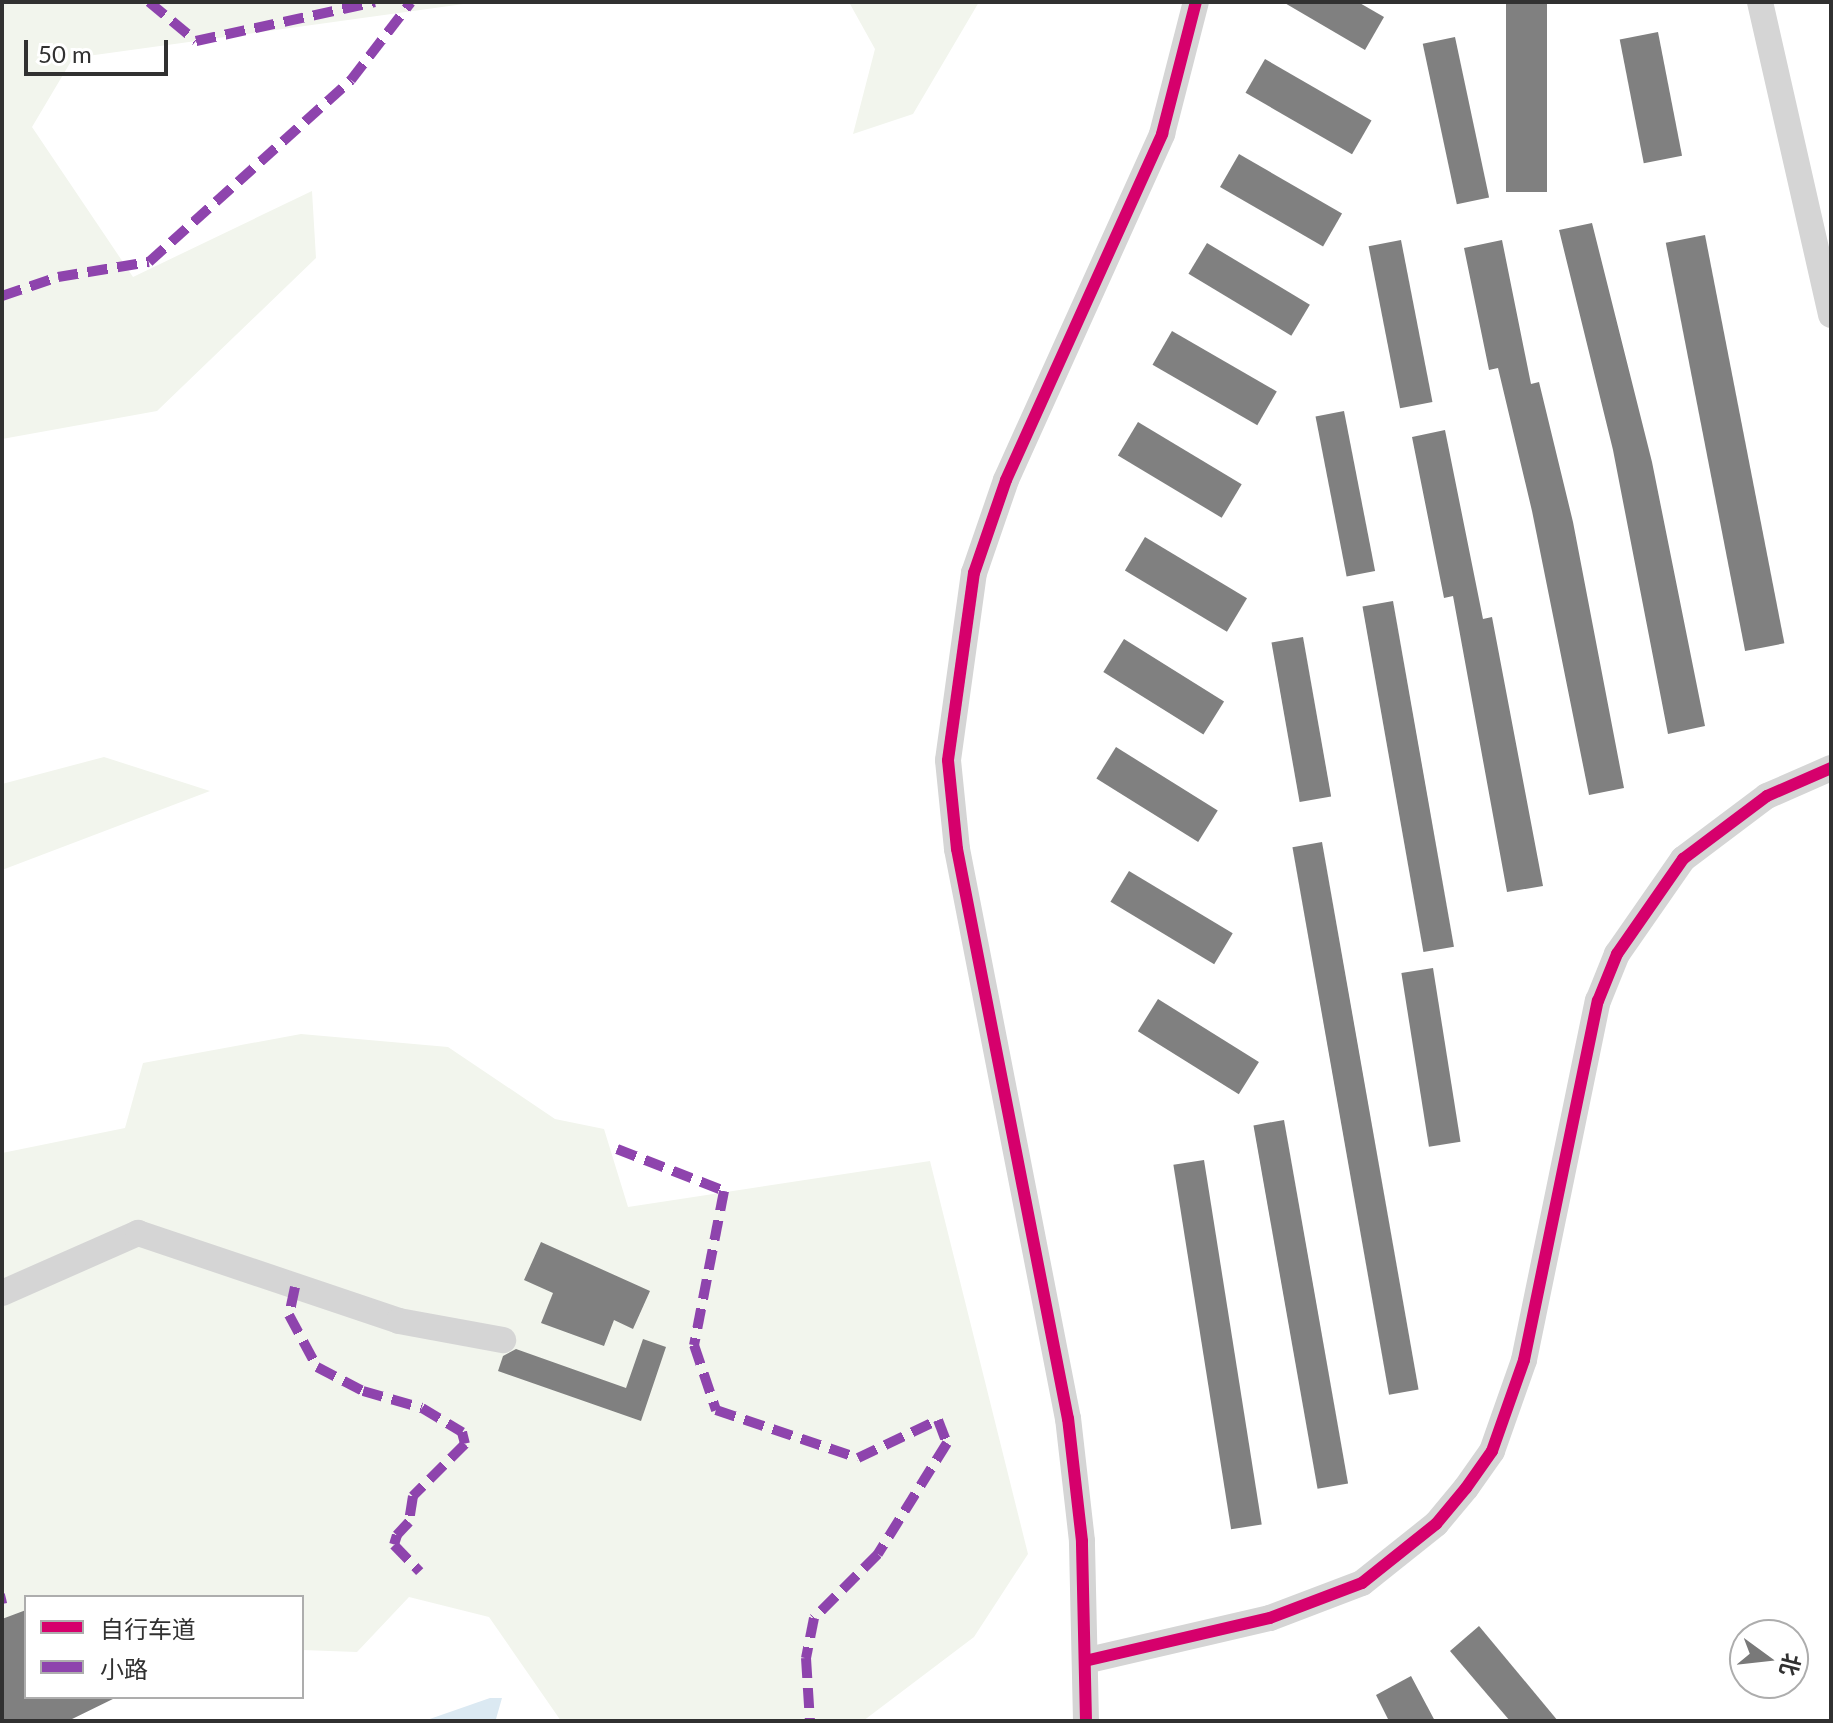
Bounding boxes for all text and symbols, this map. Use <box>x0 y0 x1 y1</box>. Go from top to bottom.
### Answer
scale bar <box>28 24 172 74</box>
text: 50 m <box>38 39 92 68</box>
legend <box>24 1595 304 1699</box>
text: 自行车道 <box>100 1614 196 1643</box>
north arrow <box>1729 1619 1809 1699</box>
text: 北 <box>1775 1651 1807 1679</box>
text: 小路 <box>100 1654 148 1683</box>

